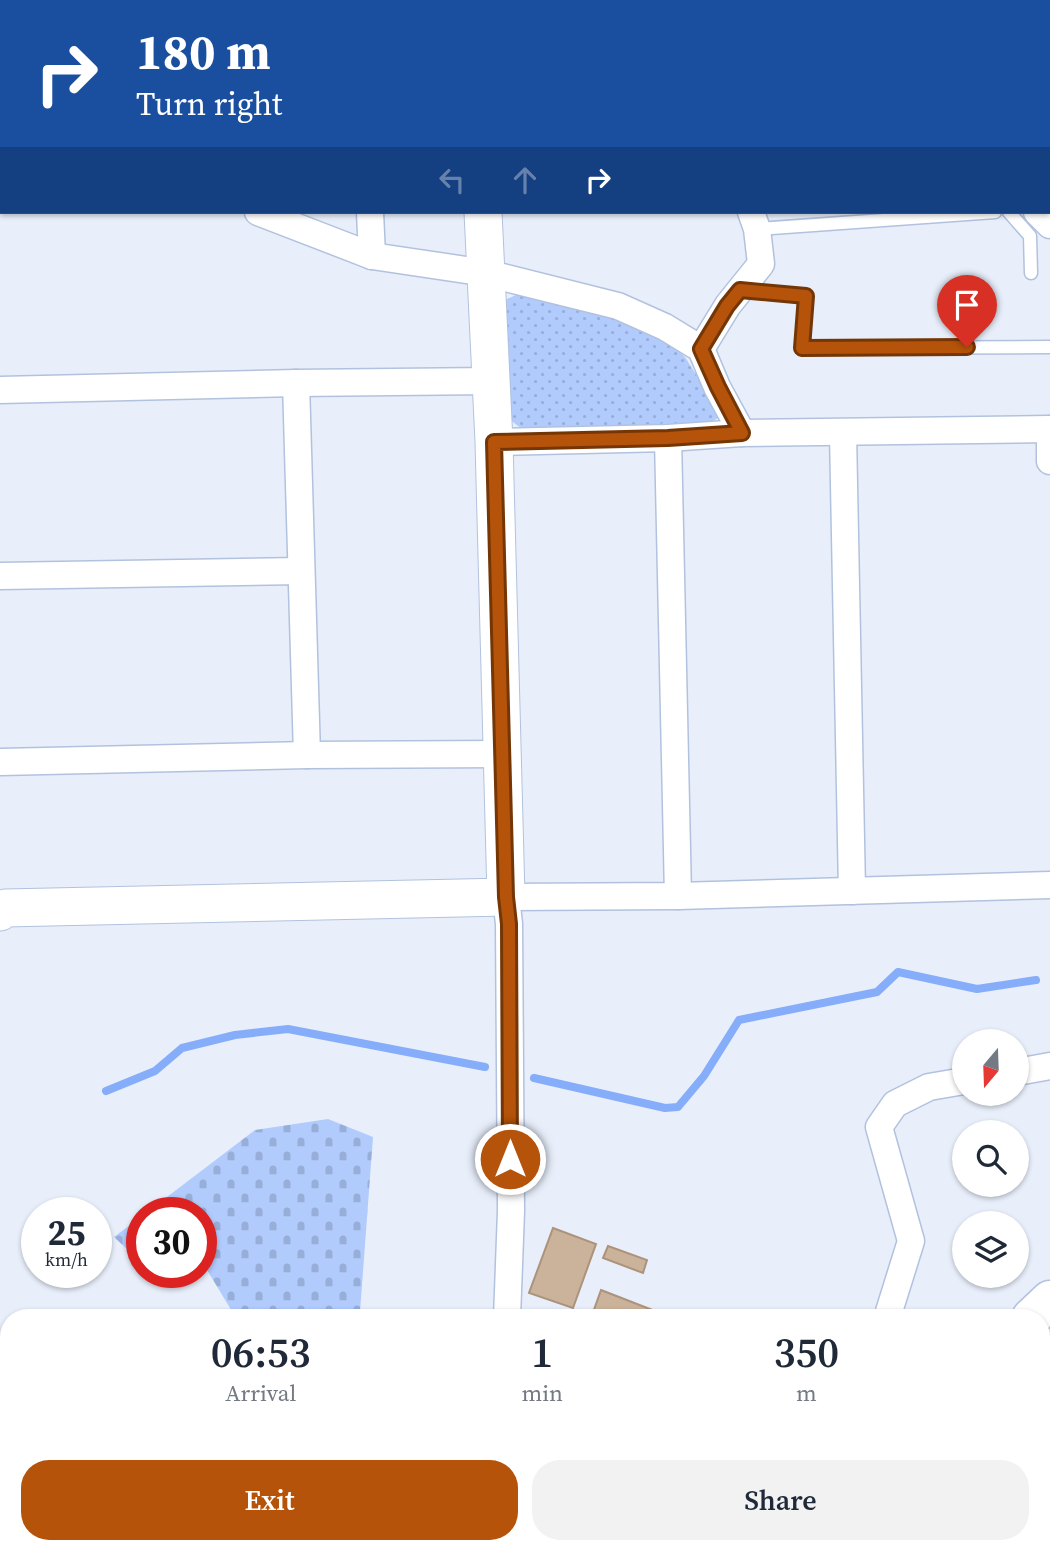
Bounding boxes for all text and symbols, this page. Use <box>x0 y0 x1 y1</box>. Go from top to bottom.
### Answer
text: 180 m <box>136 18 271 85</box>
icon: right <box>21 28 112 119</box>
text: Turn right <box>136 82 282 126</box>
icon: left <box>433 161 471 199</box>
icon: ahead <box>506 161 544 199</box>
icon: right <box>579 161 617 199</box>
pin <box>937 275 997 347</box>
icon: arrive <box>948 286 986 324</box>
north arrow <box>952 1029 1029 1106</box>
map controls <box>952 1029 1029 1288</box>
button: search <box>952 1120 1029 1197</box>
position arrow <box>473 1122 547 1196</box>
speed limit sign: 30 <box>126 1197 217 1288</box>
text: 25 <box>48 1209 85 1257</box>
button: layers <box>952 1211 1029 1288</box>
text: km/h <box>45 1247 88 1272</box>
text: 06:53 <box>211 1323 311 1381</box>
text: 1 <box>531 1323 553 1381</box>
text: 350 <box>774 1323 839 1381</box>
text: Arrival <box>225 1377 296 1409</box>
text: min <box>521 1377 563 1409</box>
text: m <box>796 1377 817 1409</box>
button: Exit <box>21 1460 518 1540</box>
button: Share <box>532 1460 1029 1540</box>

